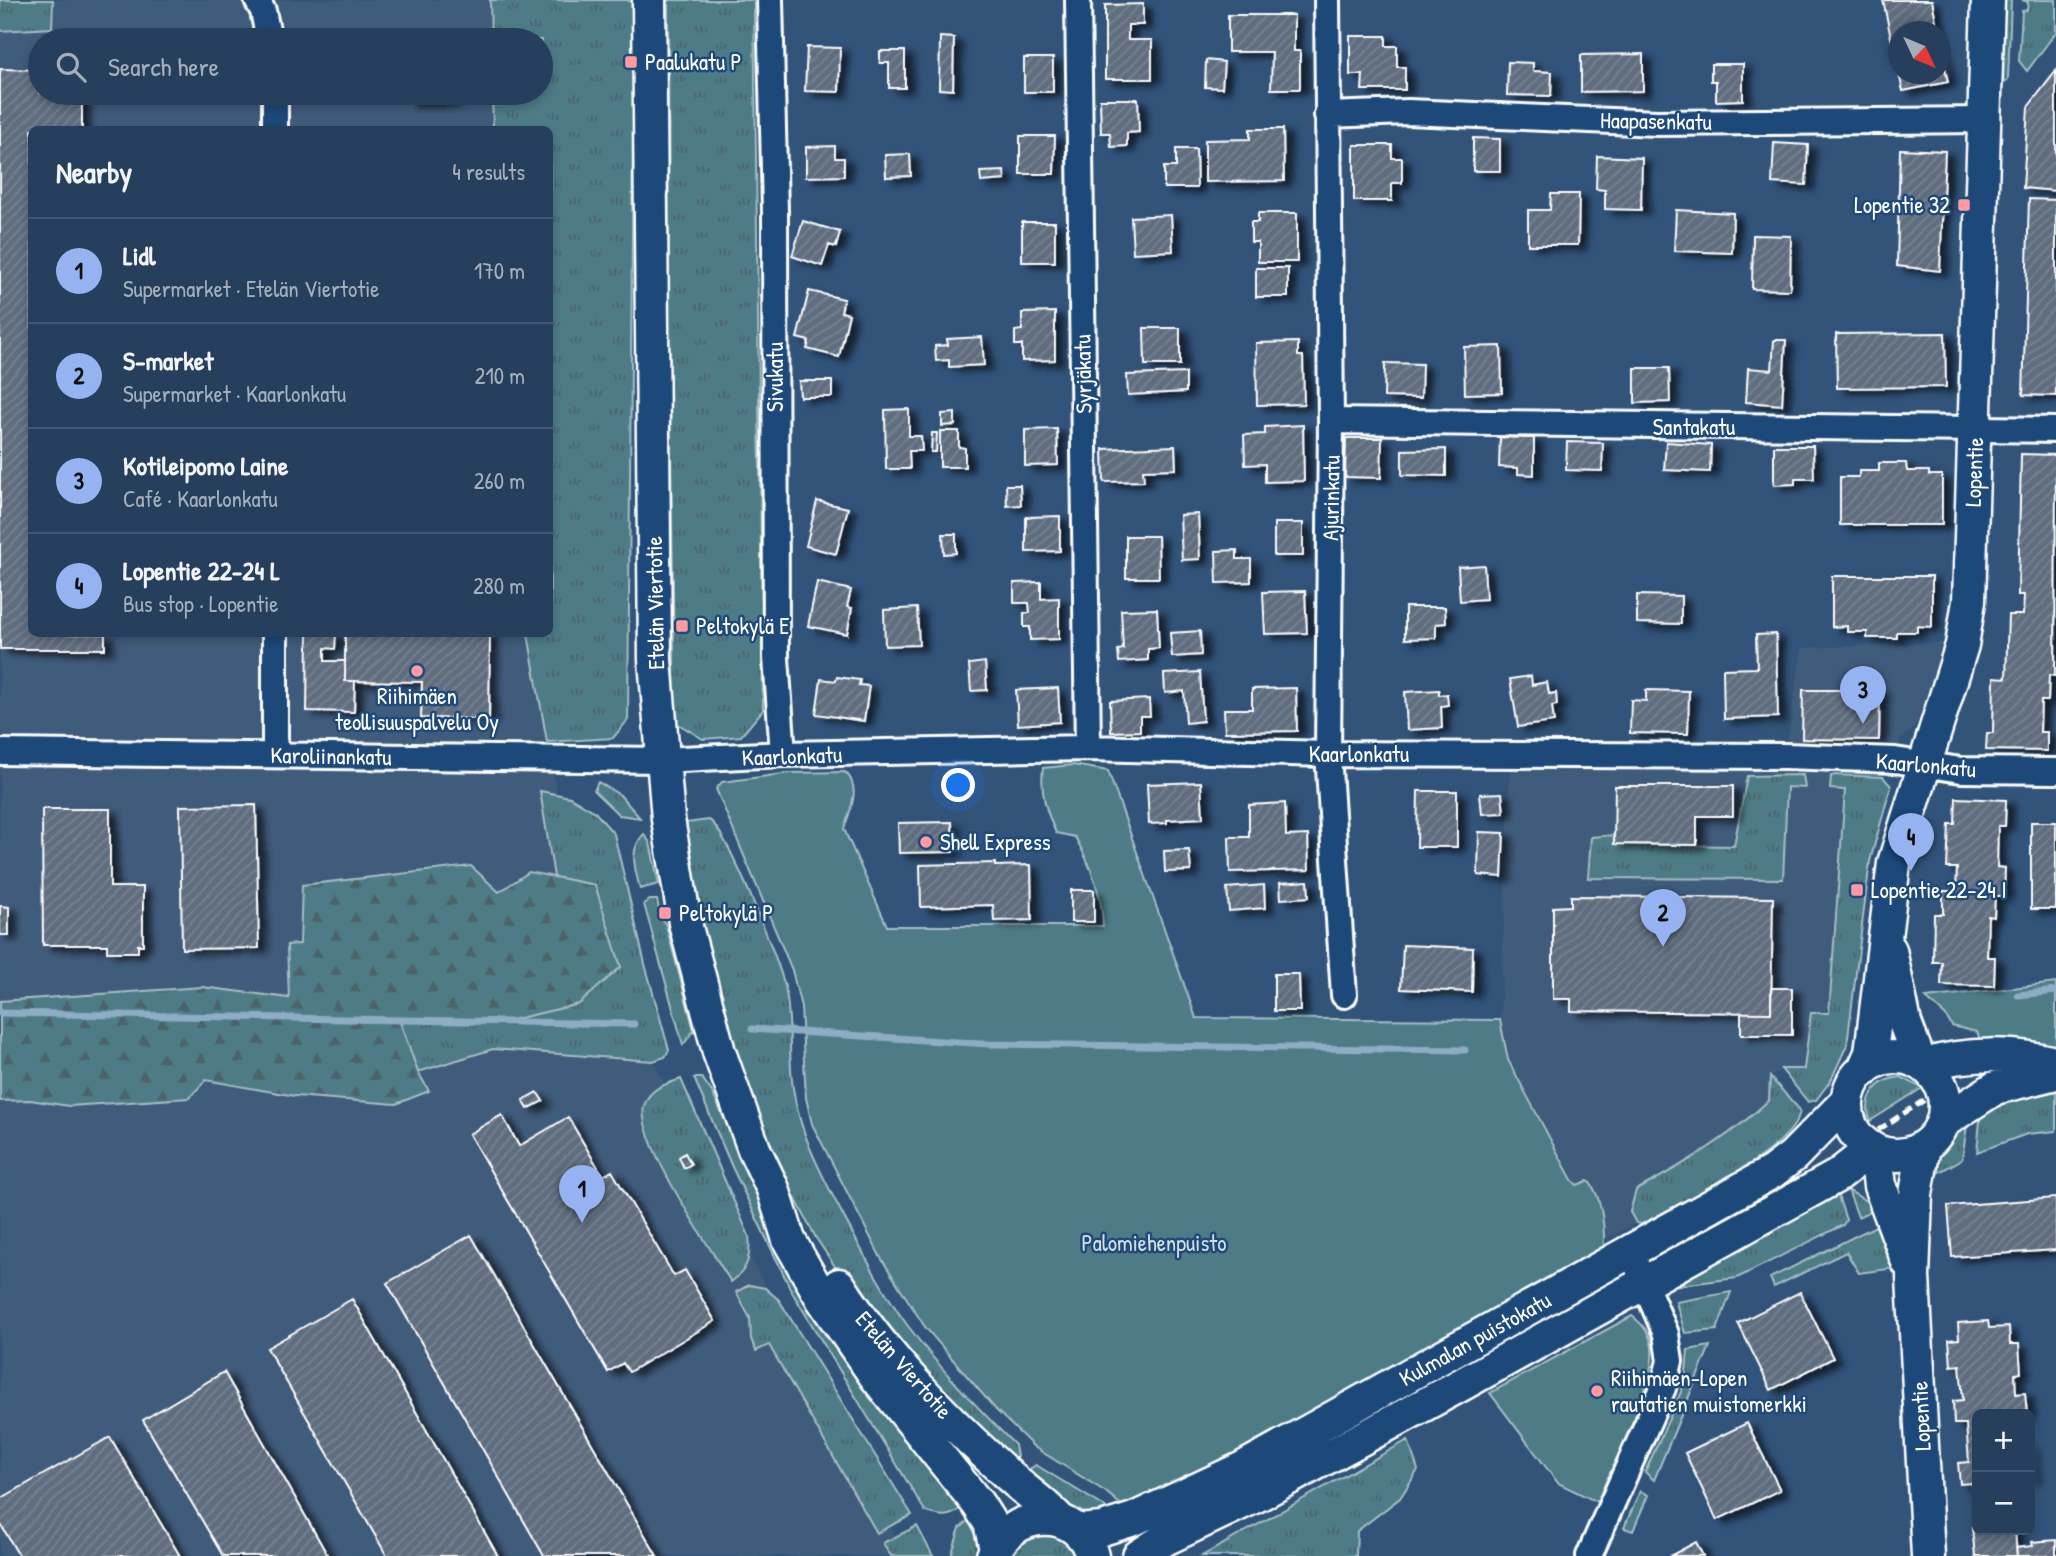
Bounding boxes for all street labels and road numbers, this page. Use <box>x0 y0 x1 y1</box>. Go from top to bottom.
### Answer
street label: Haapasenkatu <box>1600 104 1712 137</box>
street label: Syrjäkatu <box>1066 334 1099 414</box>
street label: Sivukatu <box>759 342 790 412</box>
street label: Santakatu <box>1653 411 1735 442</box>
street label: Lopentie <box>1957 437 1990 507</box>
street label: Ajurinkatu <box>1314 455 1347 541</box>
street label: Etelän Viertotie <box>638 536 671 670</box>
street label: Kaarlonkatu <box>741 738 843 773</box>
street label: Kaarlonkatu <box>1309 738 1409 769</box>
street label: Karoliinankatu <box>270 739 392 772</box>
street label: Kaarlonkatu <box>1875 745 1977 784</box>
street label: Kulmalan puistokatu <box>1393 1284 1556 1393</box>
street label: Etelän Viertotie <box>849 1304 960 1425</box>
street label: Lopentie <box>1903 1381 1938 1452</box>

